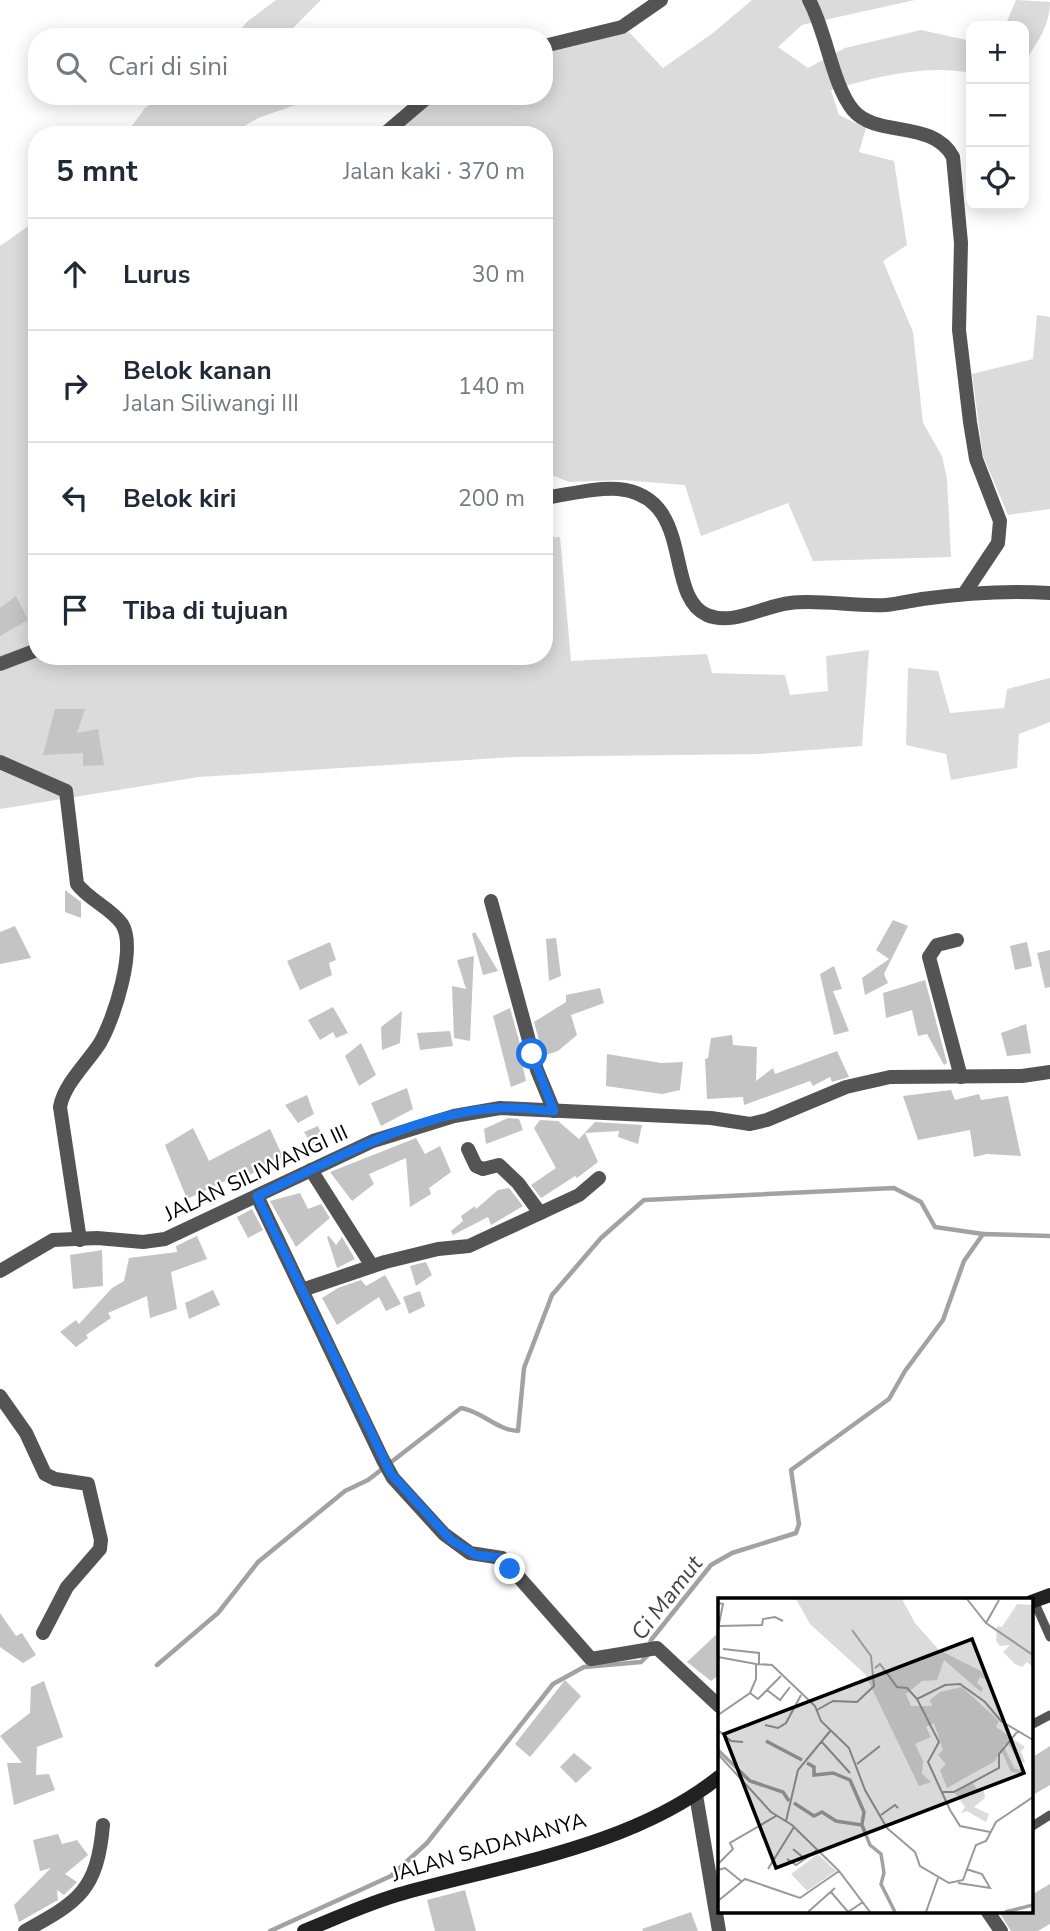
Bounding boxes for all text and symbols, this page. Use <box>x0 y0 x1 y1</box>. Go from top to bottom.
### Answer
map controls <box>966 21 1029 210</box>
button: + <box>966 21 1029 84</box>
search box <box>28 28 553 105</box>
icon: search <box>52 48 90 86</box>
text: Cari di sini <box>108 49 228 84</box>
button: − <box>966 84 1029 147</box>
button: locate <box>966 147 1029 210</box>
text: 5 mnt <box>56 151 137 192</box>
text: Jalan kaki · 370 m <box>343 156 525 187</box>
icon: ahead <box>56 255 94 293</box>
text: Lurus <box>123 257 190 292</box>
text: 30 m <box>472 259 525 290</box>
text: Belok kanan <box>123 353 272 388</box>
icon: right <box>56 367 94 405</box>
text: 140 m <box>458 371 525 402</box>
text: Jalan Siliwangi III <box>123 388 299 419</box>
icon: left <box>56 479 94 517</box>
text: Belok kiri <box>123 481 236 516</box>
text: 200 m <box>458 483 525 514</box>
icon: arrive <box>56 591 94 629</box>
text: Tiba di tujuan <box>123 593 288 628</box>
route start <box>516 1038 547 1069</box>
street label: JALAN SILIWANGI III <box>159 1118 352 1228</box>
water label: Ci Mamut <box>624 1549 710 1647</box>
route end <box>494 1553 525 1584</box>
inset map <box>718 1598 1032 1913</box>
street label: JALAN SADANANYA <box>388 1806 589 1888</box>

